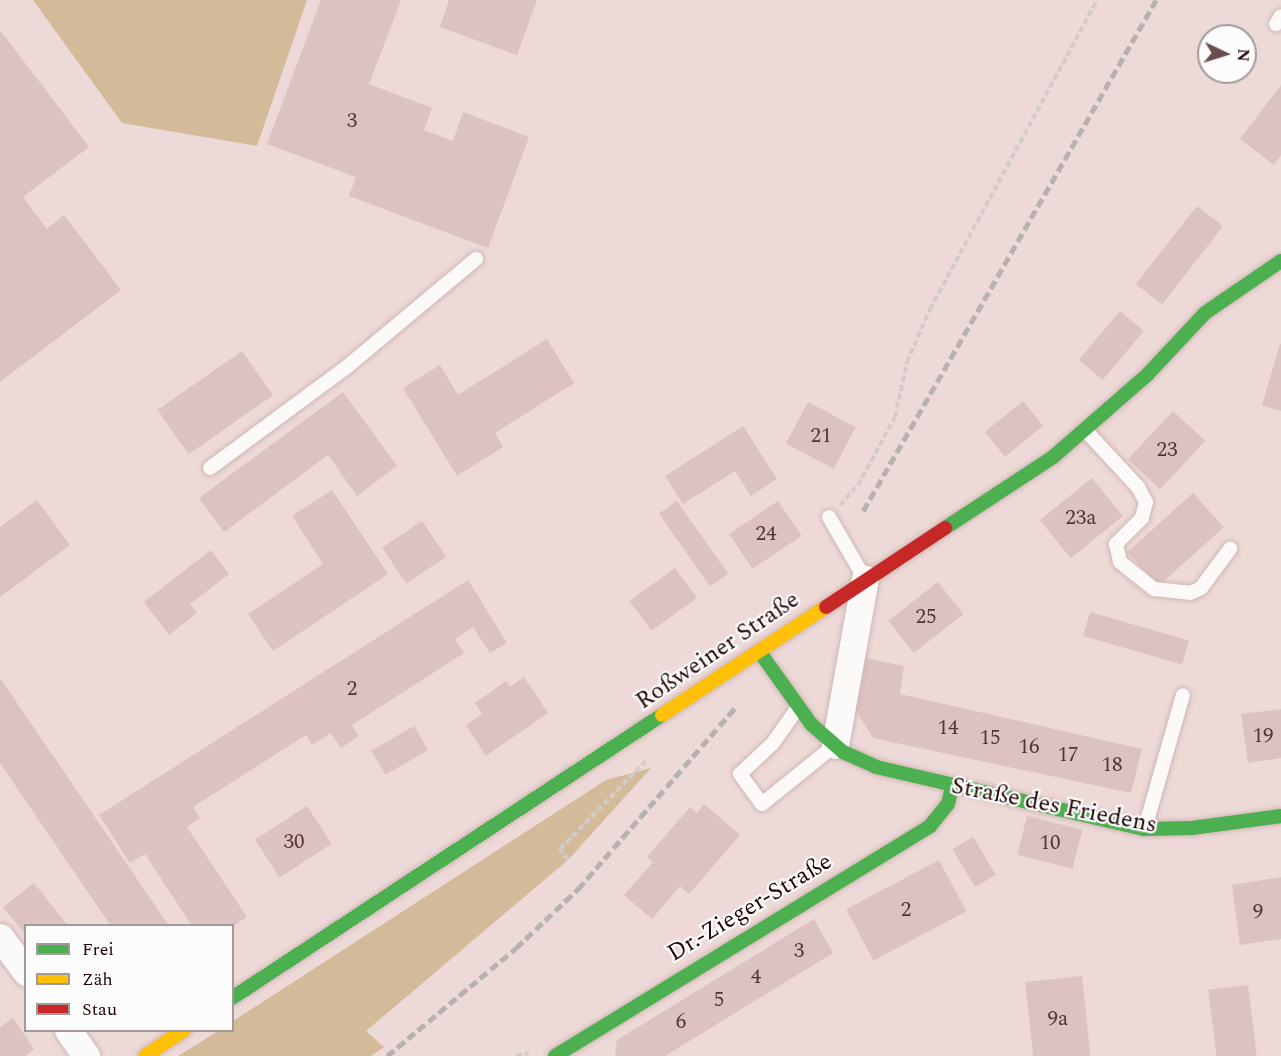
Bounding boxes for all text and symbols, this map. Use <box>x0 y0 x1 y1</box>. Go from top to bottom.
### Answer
north arrow <box>1197 24 1257 84</box>
text: N <box>1231 48 1255 62</box>
house number: 3 <box>347 108 357 134</box>
house number: 21 <box>811 423 831 449</box>
house number: 23 <box>1157 437 1177 463</box>
house number: 23a <box>1065 505 1097 531</box>
house number: 24 <box>756 521 776 547</box>
street label: Roßweiner Straße <box>631 586 805 716</box>
house number: 25 <box>916 604 936 630</box>
house number: 2 <box>347 676 357 702</box>
house number: 14 <box>938 715 958 741</box>
house number: 19 <box>1253 723 1273 749</box>
house number: 15 <box>980 725 1000 751</box>
house number: 16 <box>1019 734 1039 760</box>
house number: 17 <box>1058 742 1078 768</box>
house number: 18 <box>1102 752 1122 778</box>
street label: Straße des Friedens <box>949 772 1159 840</box>
house number: 30 <box>284 829 304 855</box>
house number: 10 <box>1040 830 1060 856</box>
street label: Dr.-Zieger-Straße <box>663 848 837 968</box>
house number: 2 <box>901 897 911 923</box>
house number: 9 <box>1253 899 1263 925</box>
legend <box>24 924 234 1032</box>
text: Frei <box>82 936 114 963</box>
house number: 3 <box>794 938 804 964</box>
house number: 4 <box>751 964 761 990</box>
text: Zäh <box>82 966 113 993</box>
house number: 5 <box>714 987 724 1013</box>
text: Stau <box>82 996 117 1023</box>
house number: 9a <box>1048 1006 1068 1032</box>
house number: 6 <box>676 1009 686 1035</box>

